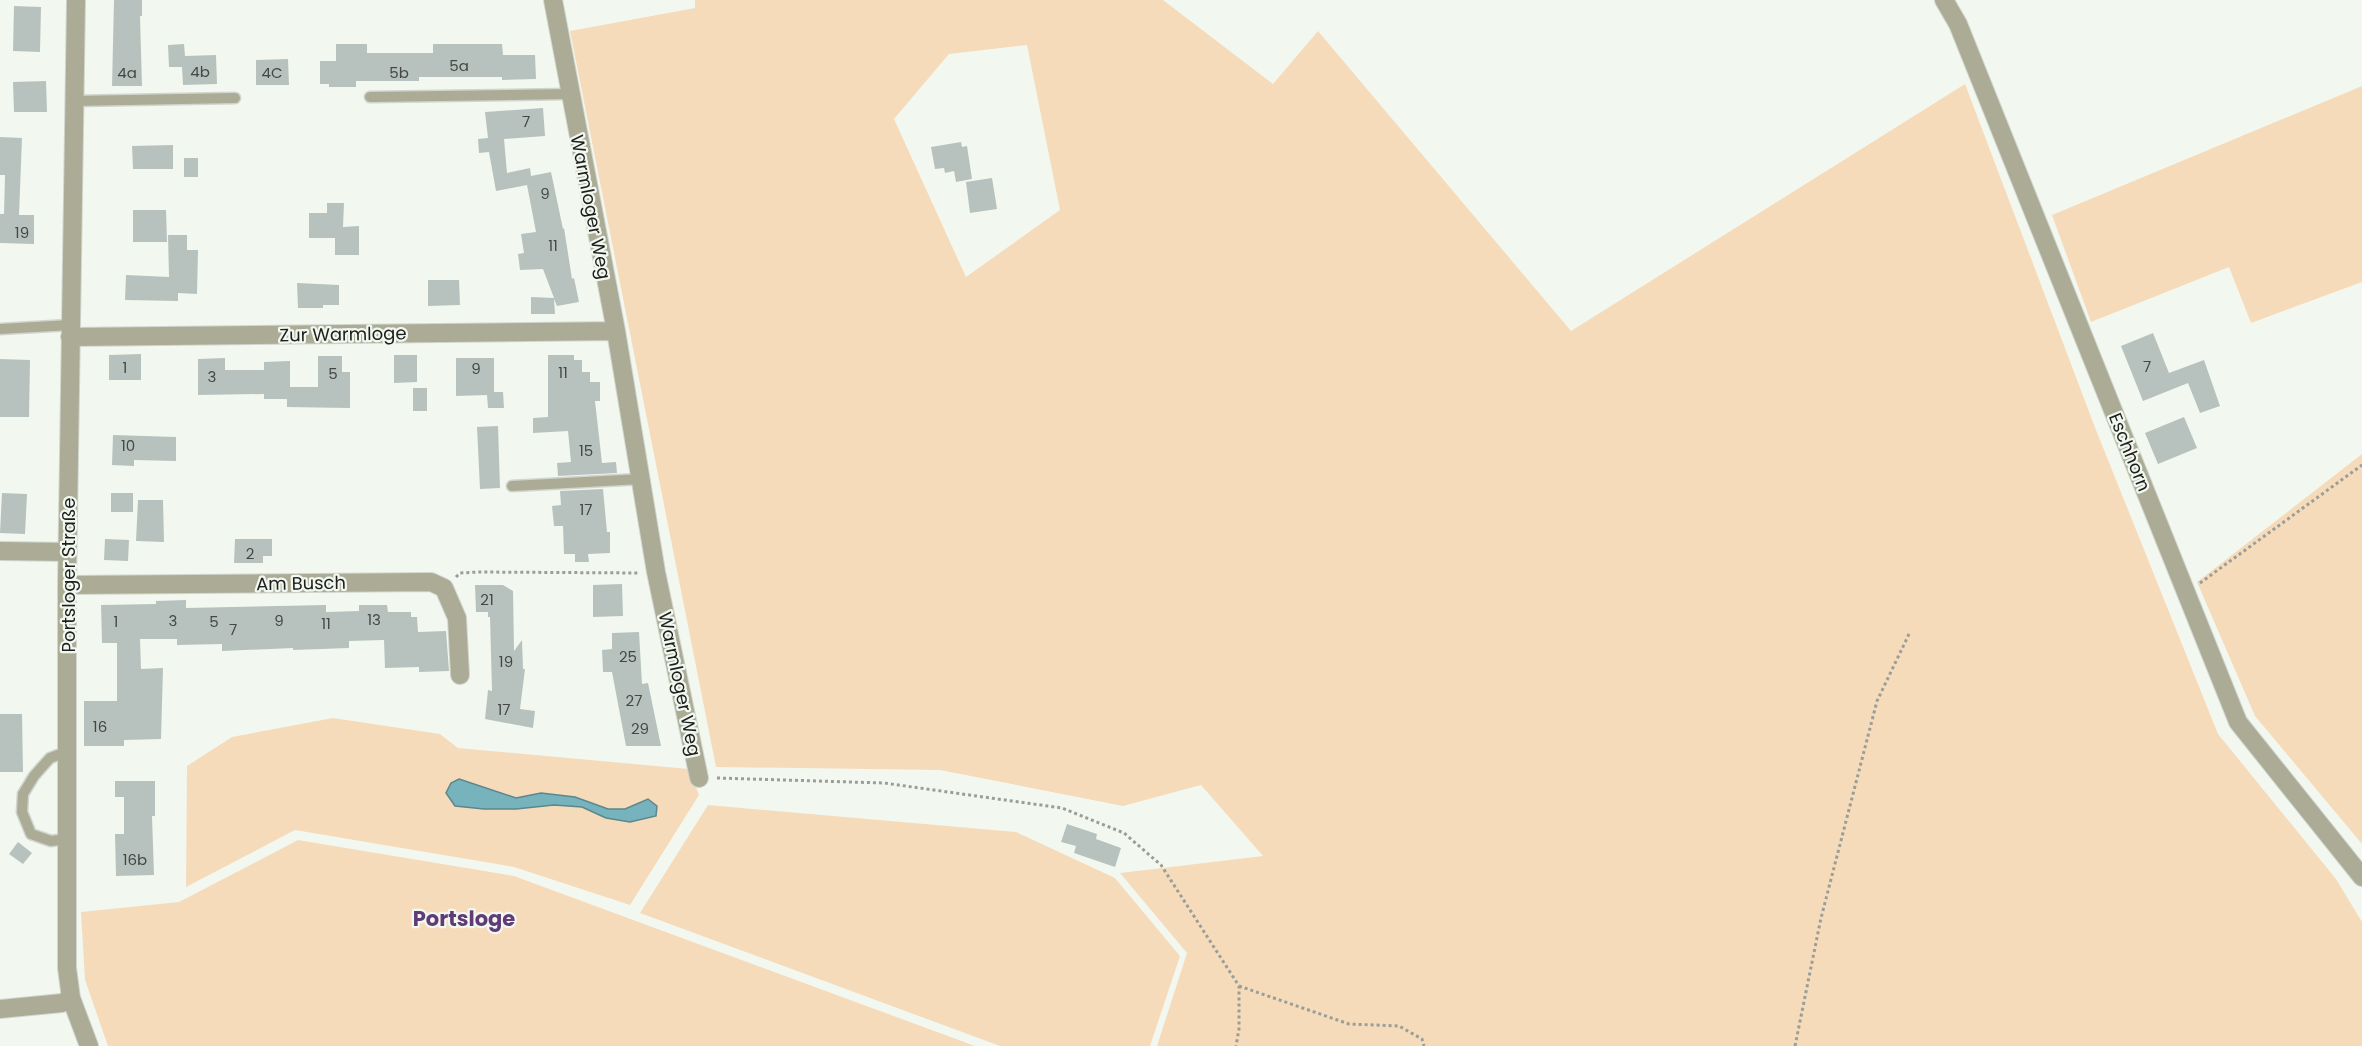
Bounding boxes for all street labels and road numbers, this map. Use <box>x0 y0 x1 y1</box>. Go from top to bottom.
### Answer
street label: Warmloger Weg <box>565 133 617 281</box>
street label: Zur Warmloge <box>279 320 407 348</box>
street label: Eschhorn <box>2103 409 2157 495</box>
street label: Portsloger Straße <box>56 498 81 652</box>
street label: Am Busch <box>256 570 346 596</box>
street label: Warmloger Weg <box>653 610 707 758</box>

